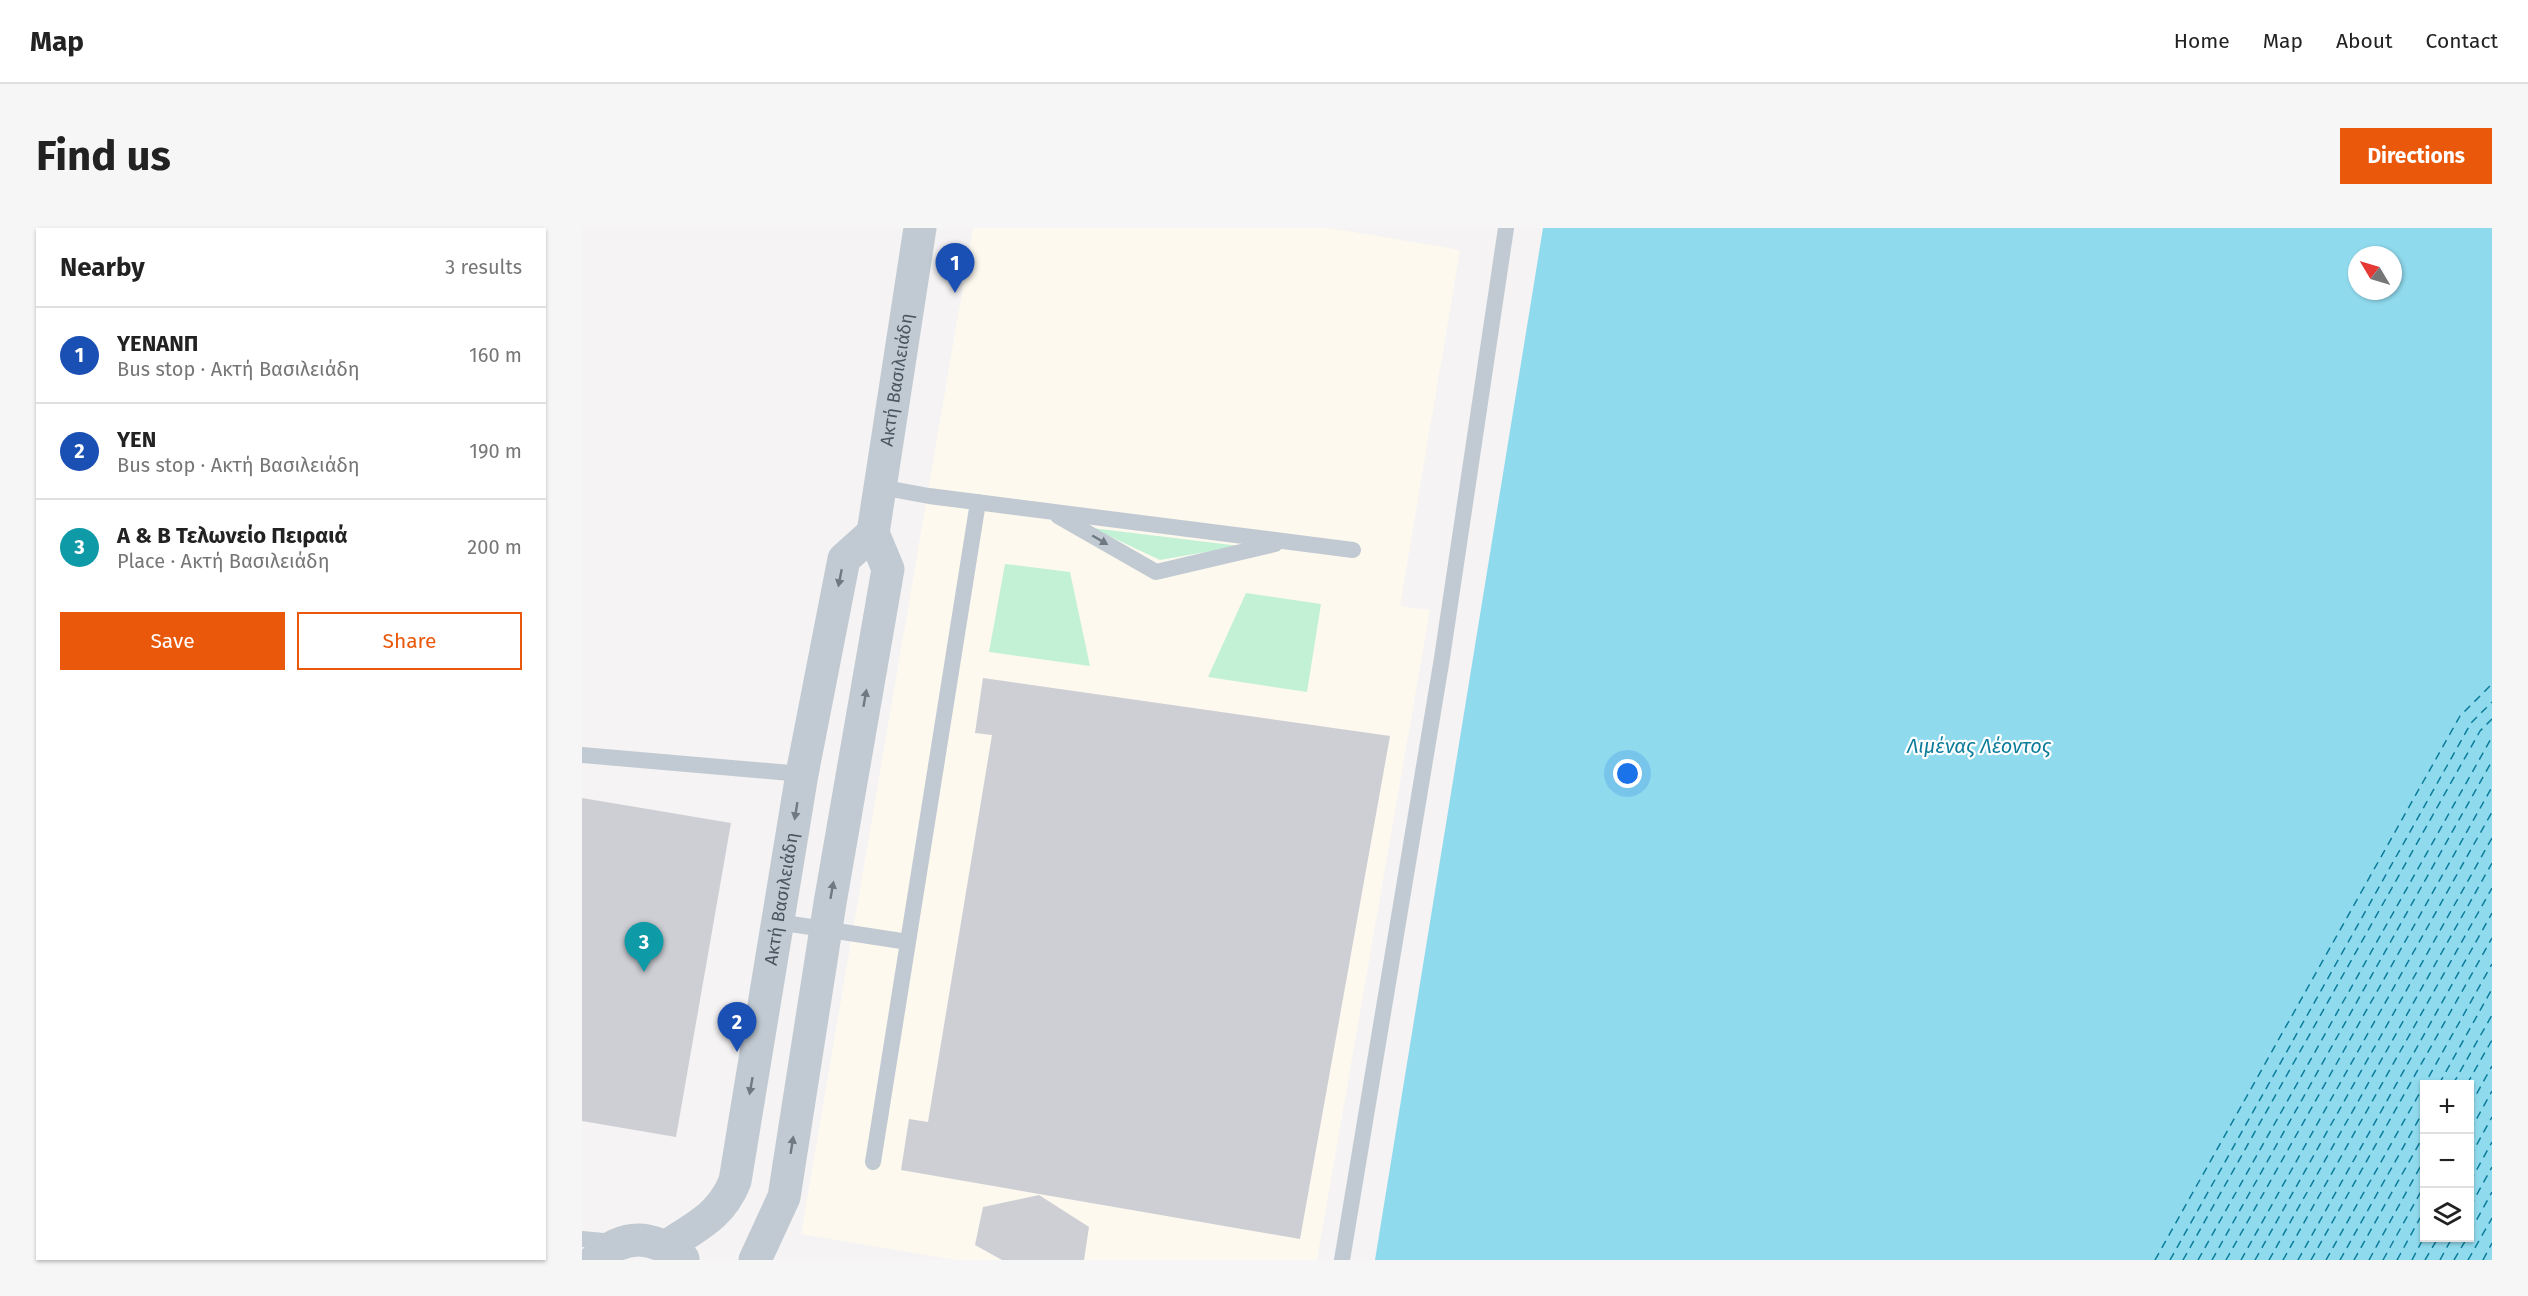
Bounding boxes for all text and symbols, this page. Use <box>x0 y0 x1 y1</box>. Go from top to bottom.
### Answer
text: Map <box>30 25 84 58</box>
text: Home <box>2174 28 2230 54</box>
text: Map <box>2263 28 2303 54</box>
text: About <box>2336 28 2393 54</box>
text: Contact <box>2426 28 2498 54</box>
button: Directions <box>2340 128 2492 184</box>
text: Find us <box>36 131 171 181</box>
pin: 1 <box>936 244 974 293</box>
north arrow <box>2348 246 2402 300</box>
text: Nearby <box>60 252 145 283</box>
text: 3 results <box>445 255 522 279</box>
street label: Ακτή Βασιλειάδη <box>876 312 918 448</box>
text: ΥΕΝΑΝΠ <box>117 330 198 357</box>
text: 1 <box>75 343 84 367</box>
text: 160 m <box>469 343 522 367</box>
text: Bus stop · Ακτή Βασιλειάδη <box>117 357 360 381</box>
text: ΥΕΝ <box>117 426 156 453</box>
text: 2 <box>74 439 85 463</box>
text: 190 m <box>469 439 522 463</box>
text: Bus stop · Ακτή Βασιλειάδη <box>117 453 360 477</box>
text: Α & Β Τελωνείο Πειραιά <box>117 522 348 549</box>
text: 3 <box>74 535 85 559</box>
text: 200 m <box>467 535 522 559</box>
one-way arrow <box>1092 535 1109 545</box>
text: Place · Ακτή Βασιλειάδη <box>117 549 330 573</box>
one-way arrow <box>835 569 844 588</box>
button: Save <box>60 612 285 670</box>
button: Share <box>297 612 522 670</box>
one-way arrow <box>861 689 870 708</box>
water label: Λιμένας Λέοντος <box>1906 734 2052 758</box>
your location <box>1613 759 1642 788</box>
one-way arrow <box>792 801 801 820</box>
street label: Ακτή Βασιλειάδη <box>760 831 803 967</box>
one-way arrow <box>828 881 837 900</box>
pin: 3 <box>624 922 664 972</box>
pin: 2 <box>718 1002 756 1052</box>
one-way arrow <box>746 1077 755 1096</box>
map controls <box>2420 1080 2474 1242</box>
button: + <box>2420 1080 2474 1134</box>
button: − <box>2420 1134 2474 1188</box>
one-way arrow <box>788 1136 797 1155</box>
button: layers <box>2420 1188 2474 1242</box>

